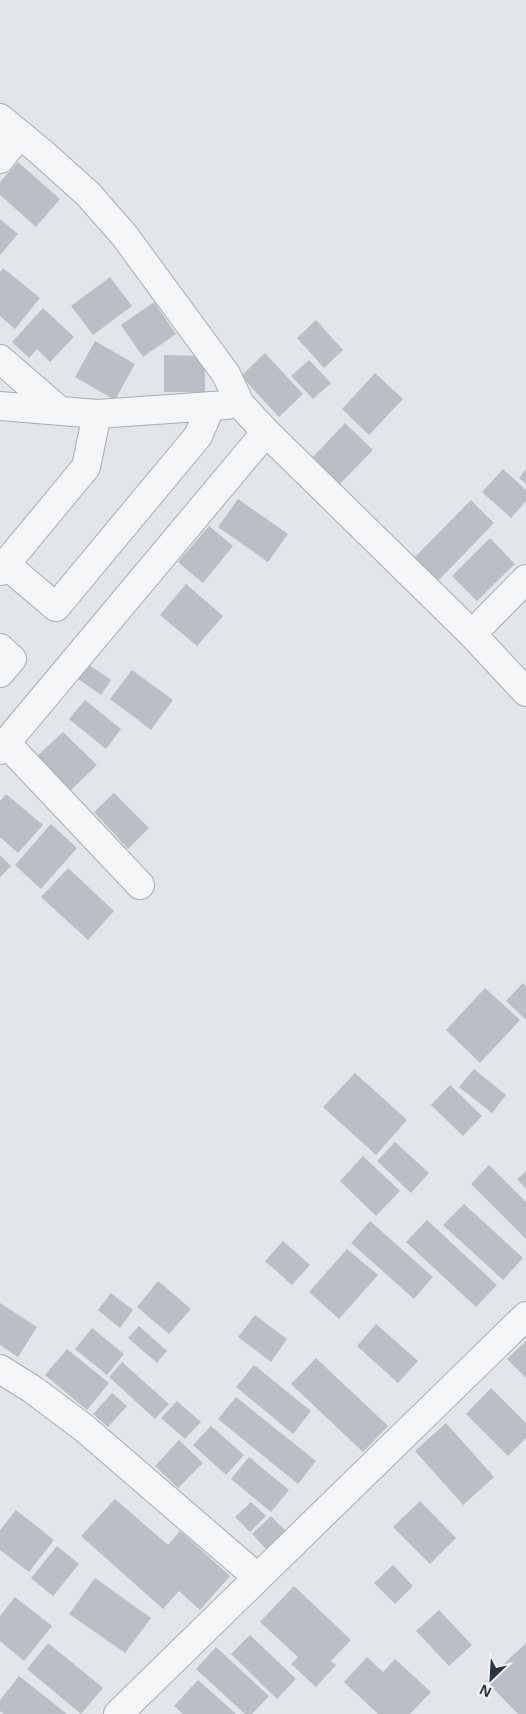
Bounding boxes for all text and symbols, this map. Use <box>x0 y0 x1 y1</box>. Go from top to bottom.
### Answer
north arrow <box>466 1654 516 1704</box>
text: N <box>476 1680 494 1702</box>

